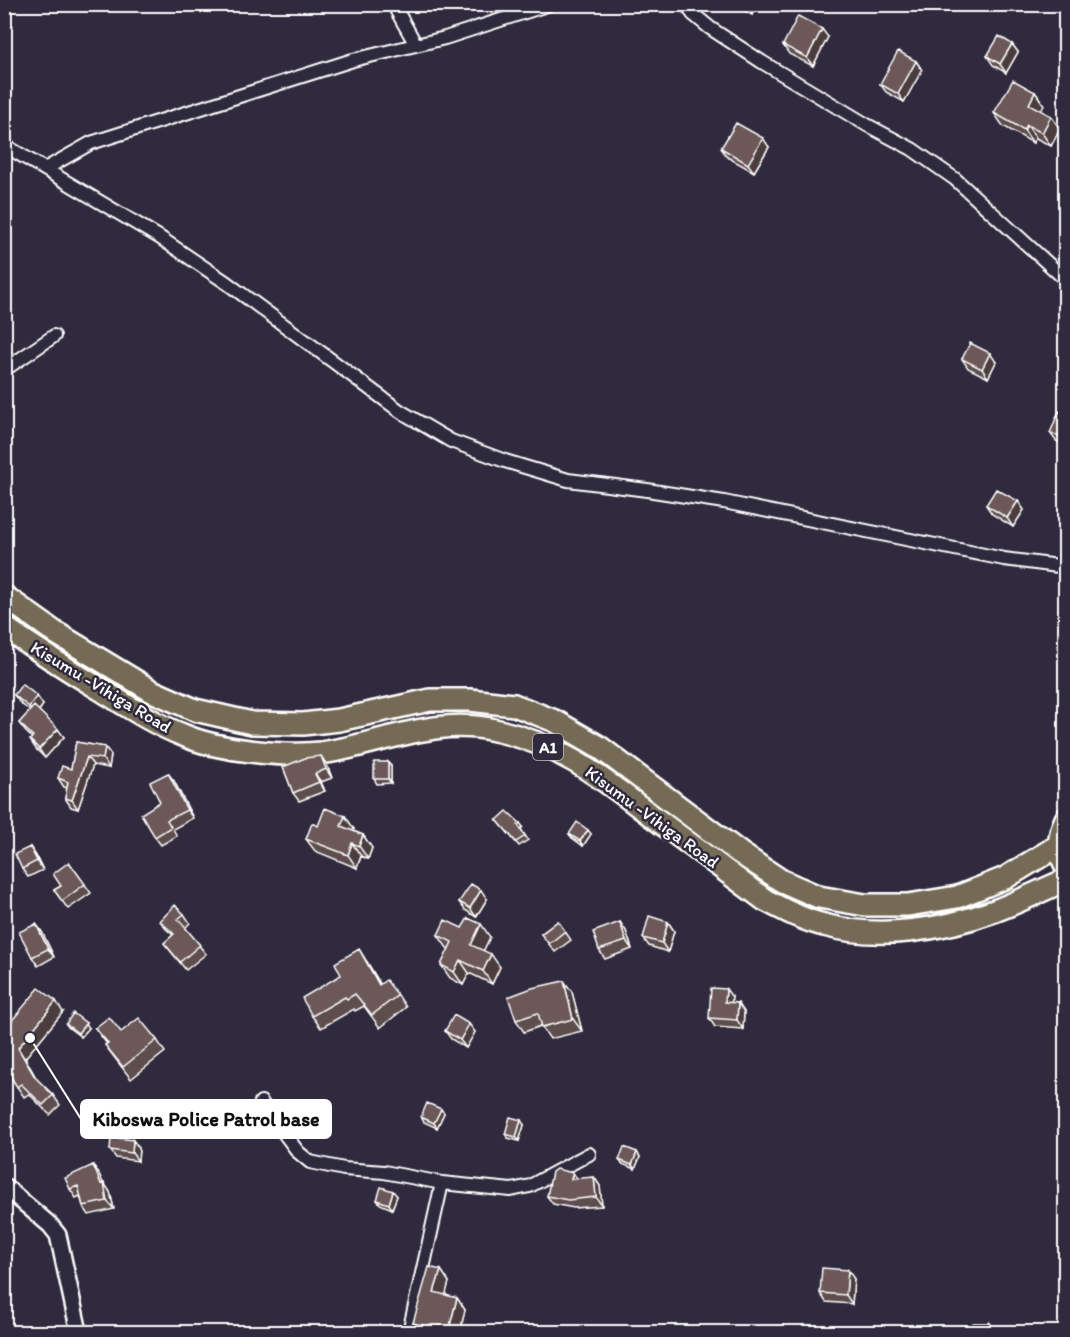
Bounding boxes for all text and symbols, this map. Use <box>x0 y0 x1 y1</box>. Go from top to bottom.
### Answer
street label: Kisumu -Vihiga Road <box>27 636 176 738</box>
road number: A1 <box>533 734 563 760</box>
street label: Kisumu -Vihiga Road <box>581 761 724 873</box>
callout: Kiboswa Police Patrol base <box>81 1100 331 1138</box>
text: Kiboswa Police Patrol base <box>92 1107 320 1131</box>

